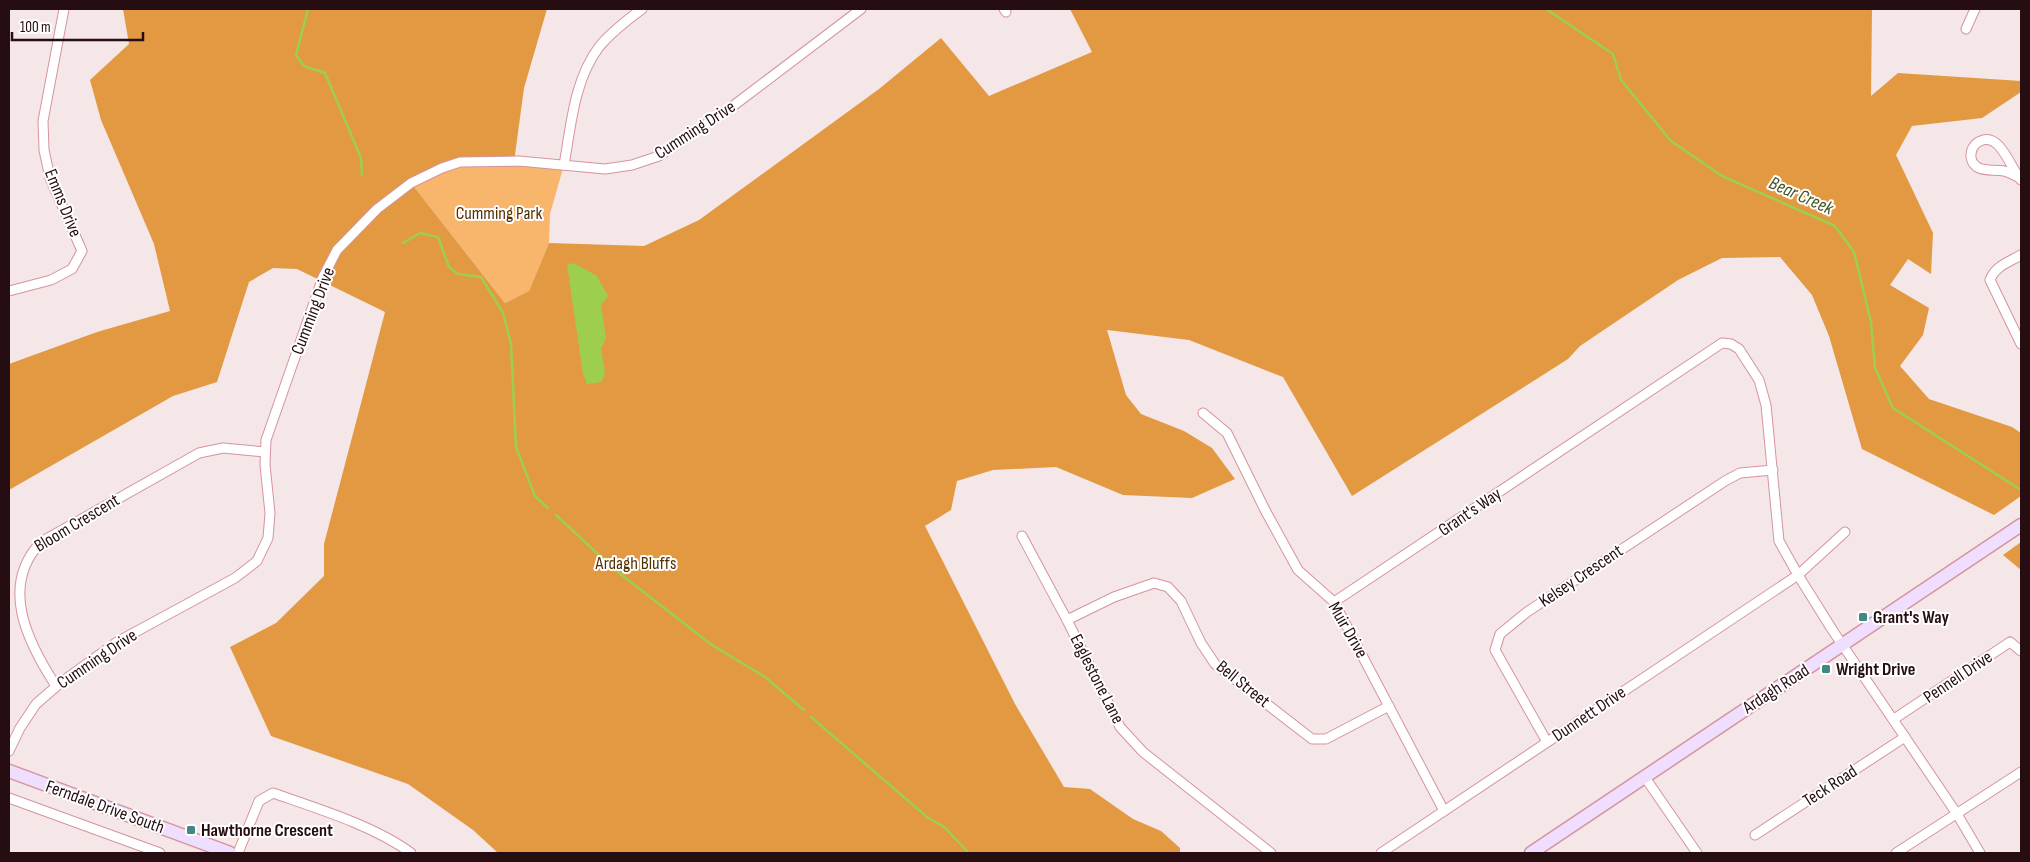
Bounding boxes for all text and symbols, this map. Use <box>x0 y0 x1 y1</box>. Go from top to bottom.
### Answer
scale bar <box>12 10 144 42</box>
text: 100 m <box>20 18 51 37</box>
street label: Cumming Drive <box>651 96 739 164</box>
street label: Emms Drive <box>40 166 86 240</box>
water label: Bear Creek <box>1765 172 1837 221</box>
park label: Cumming Park <box>456 203 542 224</box>
street label: Cumming Drive <box>287 264 339 358</box>
street label: Grant's Way <box>1435 483 1505 541</box>
street label: Bloom Crescent <box>31 489 124 557</box>
street label: Kelsey Crescent <box>1535 540 1627 612</box>
park label: Ardagh Bluffs <box>595 553 676 574</box>
street label: Muir Drive <box>1324 598 1372 662</box>
place label: Grant's Way <box>1873 607 1949 628</box>
marker: Grant's Way <box>1857 611 1869 623</box>
street label: Cumming Drive <box>53 625 141 693</box>
street label: Eaglestone Lane <box>1066 631 1128 727</box>
street label: Pennell Drive <box>1920 646 1996 708</box>
street label: Bell Street <box>1212 656 1274 712</box>
place label: Wright Drive <box>1836 659 1916 680</box>
street label: Ardagh Road <box>1738 660 1813 719</box>
marker: Wright Drive <box>1820 663 1832 675</box>
street label: Dunnett Drive <box>1548 682 1630 746</box>
street label: Teck Road <box>1799 761 1861 811</box>
street label: Ferndale Drive South <box>43 776 167 838</box>
place label: Hawthorne Crescent <box>201 820 333 841</box>
marker: Hawthorne Crescent <box>185 824 197 836</box>

